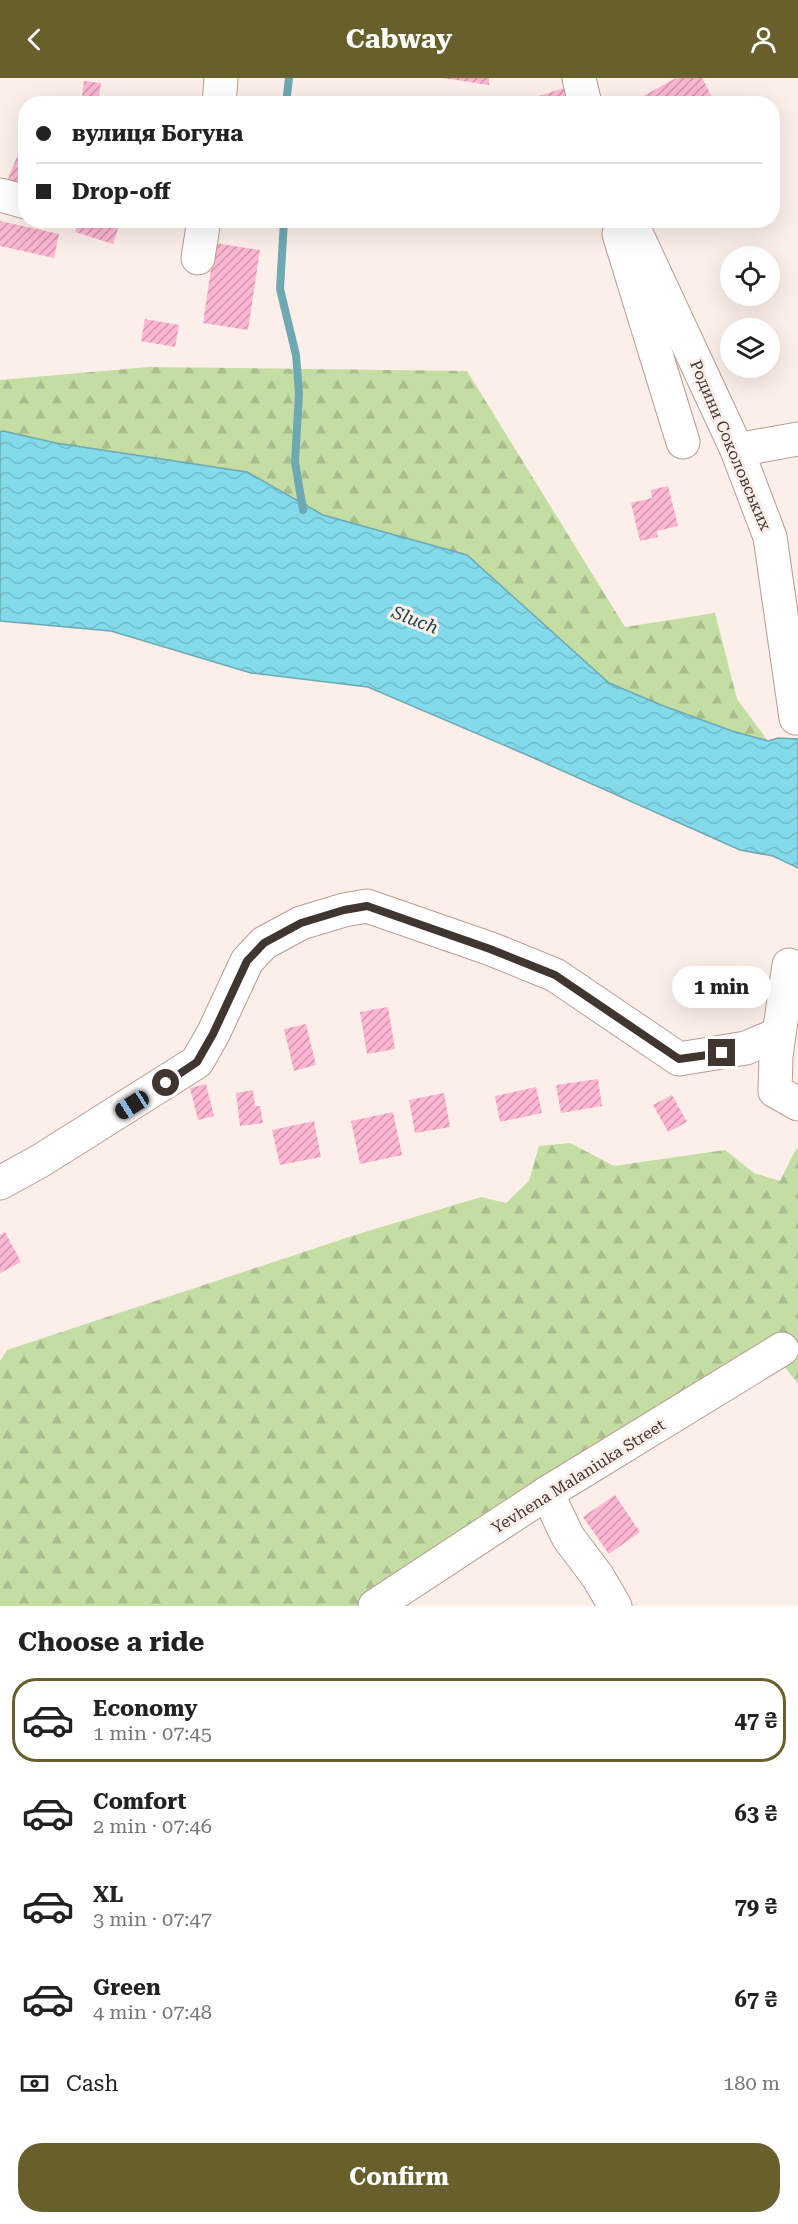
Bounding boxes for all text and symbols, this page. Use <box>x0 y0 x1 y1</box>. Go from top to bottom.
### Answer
icon: back <box>18 23 51 56</box>
text: Cabway <box>346 23 452 55</box>
icon: person <box>747 23 780 56</box>
text: вулиця Богуна <box>72 121 243 146</box>
text: Drop-off <box>72 179 170 204</box>
map controls <box>720 246 780 378</box>
button: locate <box>720 246 780 306</box>
button: layers <box>720 318 780 378</box>
street label: Родини Соколовських <box>686 357 775 534</box>
water label: Sluch <box>388 601 441 638</box>
callout: 1 min <box>672 966 771 1008</box>
text: 1 min <box>694 975 749 999</box>
route end <box>708 1039 735 1066</box>
route start <box>152 1069 179 1096</box>
car <box>112 1088 152 1122</box>
street label: Yevhena Malaniuka Street <box>488 1415 668 1538</box>
text: Choose a ride <box>18 1626 204 1658</box>
icon: car <box>21 1693 75 1747</box>
text: Economy <box>93 1696 197 1721</box>
text: 47 ₴ <box>734 1708 777 1733</box>
text: 1 min · 07:45 <box>93 1721 212 1745</box>
icon: car <box>21 1786 75 1840</box>
text: Comfort <box>93 1789 186 1814</box>
text: 63 ₴ <box>734 1801 777 1826</box>
text: 2 min · 07:46 <box>93 1814 212 1838</box>
icon: car <box>21 1879 75 1933</box>
text: XL <box>93 1882 123 1907</box>
text: 79 ₴ <box>734 1894 777 1919</box>
text: 3 min · 07:47 <box>93 1907 212 1931</box>
icon: car <box>21 1972 75 2026</box>
text: Green <box>93 1975 161 2000</box>
text: 67 ₴ <box>734 1987 777 2012</box>
text: 4 min · 07:48 <box>93 2000 212 2024</box>
icon: cash <box>18 2067 51 2100</box>
text: Cash <box>66 2071 118 2096</box>
text: 180 m <box>723 2071 780 2095</box>
button: Confirm <box>18 2143 780 2212</box>

